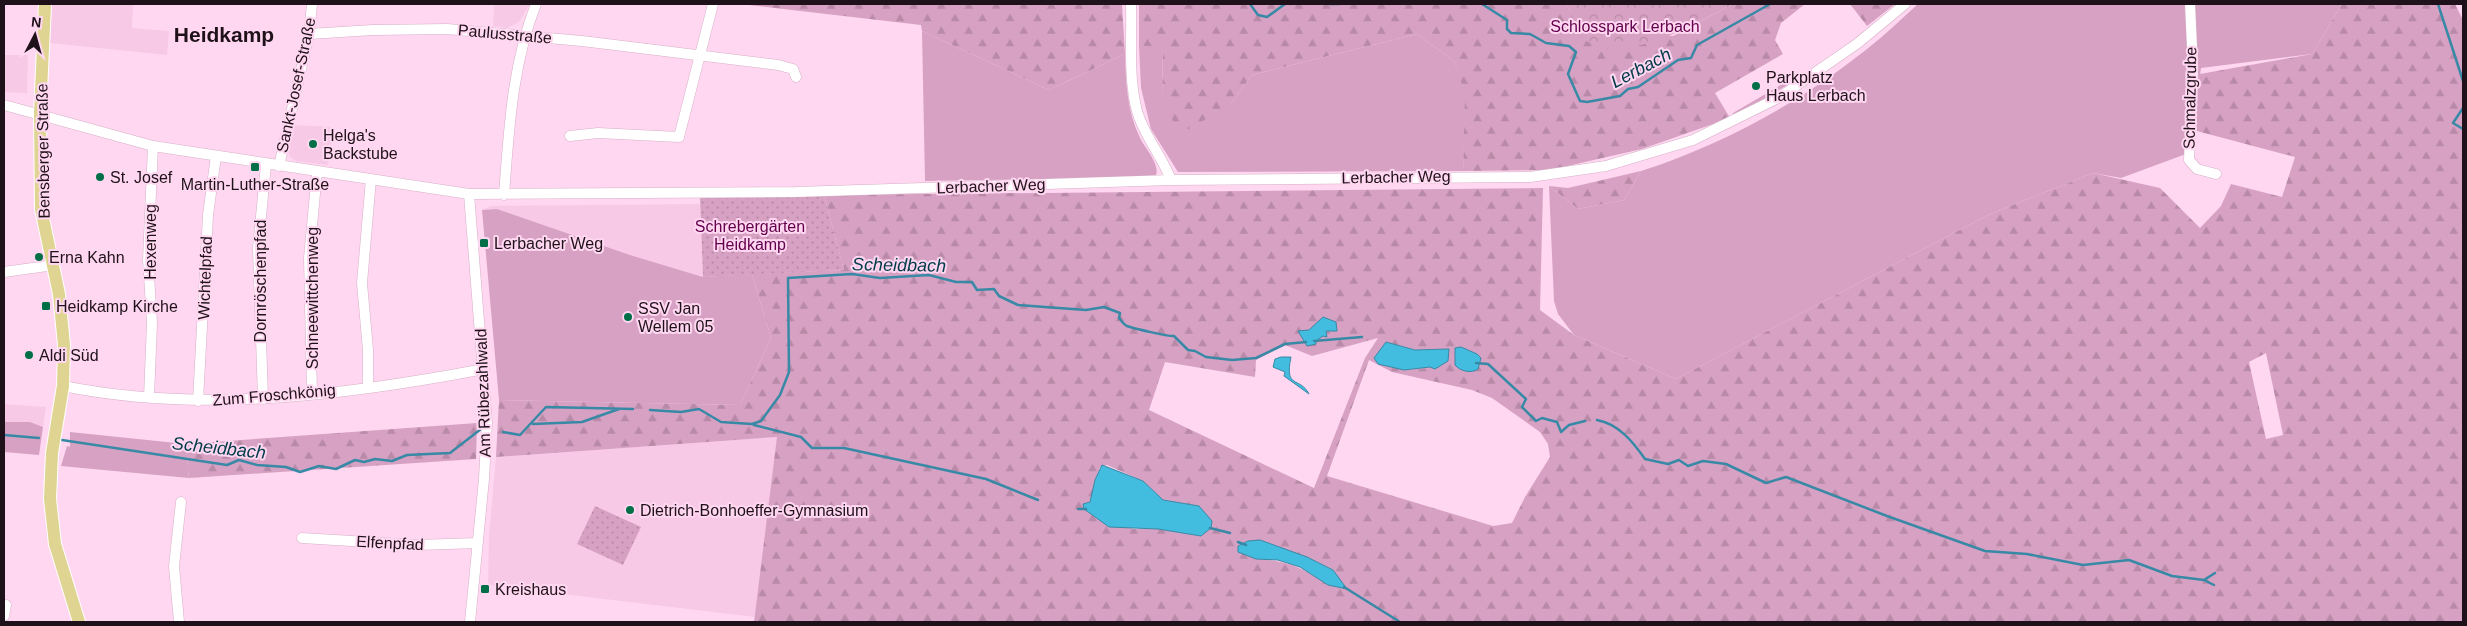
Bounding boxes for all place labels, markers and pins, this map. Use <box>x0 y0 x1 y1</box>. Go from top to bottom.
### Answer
place label: Parkplatz Haus Lerbach <box>1766 69 1866 104</box>
marker: Parkplatz Haus Lerbach <box>1750 80 1762 92</box>
place label: Helga's Backstube <box>323 127 398 162</box>
marker: Helga's Backstube <box>307 138 319 150</box>
marker: Martin-Luther-Straße <box>249 161 261 173</box>
place label: St. Josef <box>110 169 173 186</box>
marker: St. Josef <box>94 171 106 183</box>
place label: Martin-Luther-Straße <box>181 176 329 193</box>
place label: Lerbacher Weg <box>494 235 603 252</box>
marker: Lerbacher Weg <box>478 237 490 249</box>
place label: Erna Kahn <box>49 249 125 266</box>
marker: Erna Kahn <box>33 251 45 263</box>
place label: Heidkamp Kirche <box>56 298 178 315</box>
marker: Heidkamp Kirche <box>40 300 52 312</box>
place label: SSV Jan Wellem 05 <box>638 300 713 335</box>
marker: SSV Jan Wellem 05 <box>622 311 634 323</box>
place label: Aldi Süd <box>39 347 99 364</box>
marker: Aldi Süd <box>23 349 35 361</box>
place label: Dietrich-Bonhoeffer-Gymnasium <box>640 502 868 519</box>
marker: Dietrich-Bonhoeffer-Gymnasium <box>624 504 636 516</box>
place label: Kreishaus <box>495 581 566 598</box>
marker: Kreishaus <box>479 583 491 595</box>

